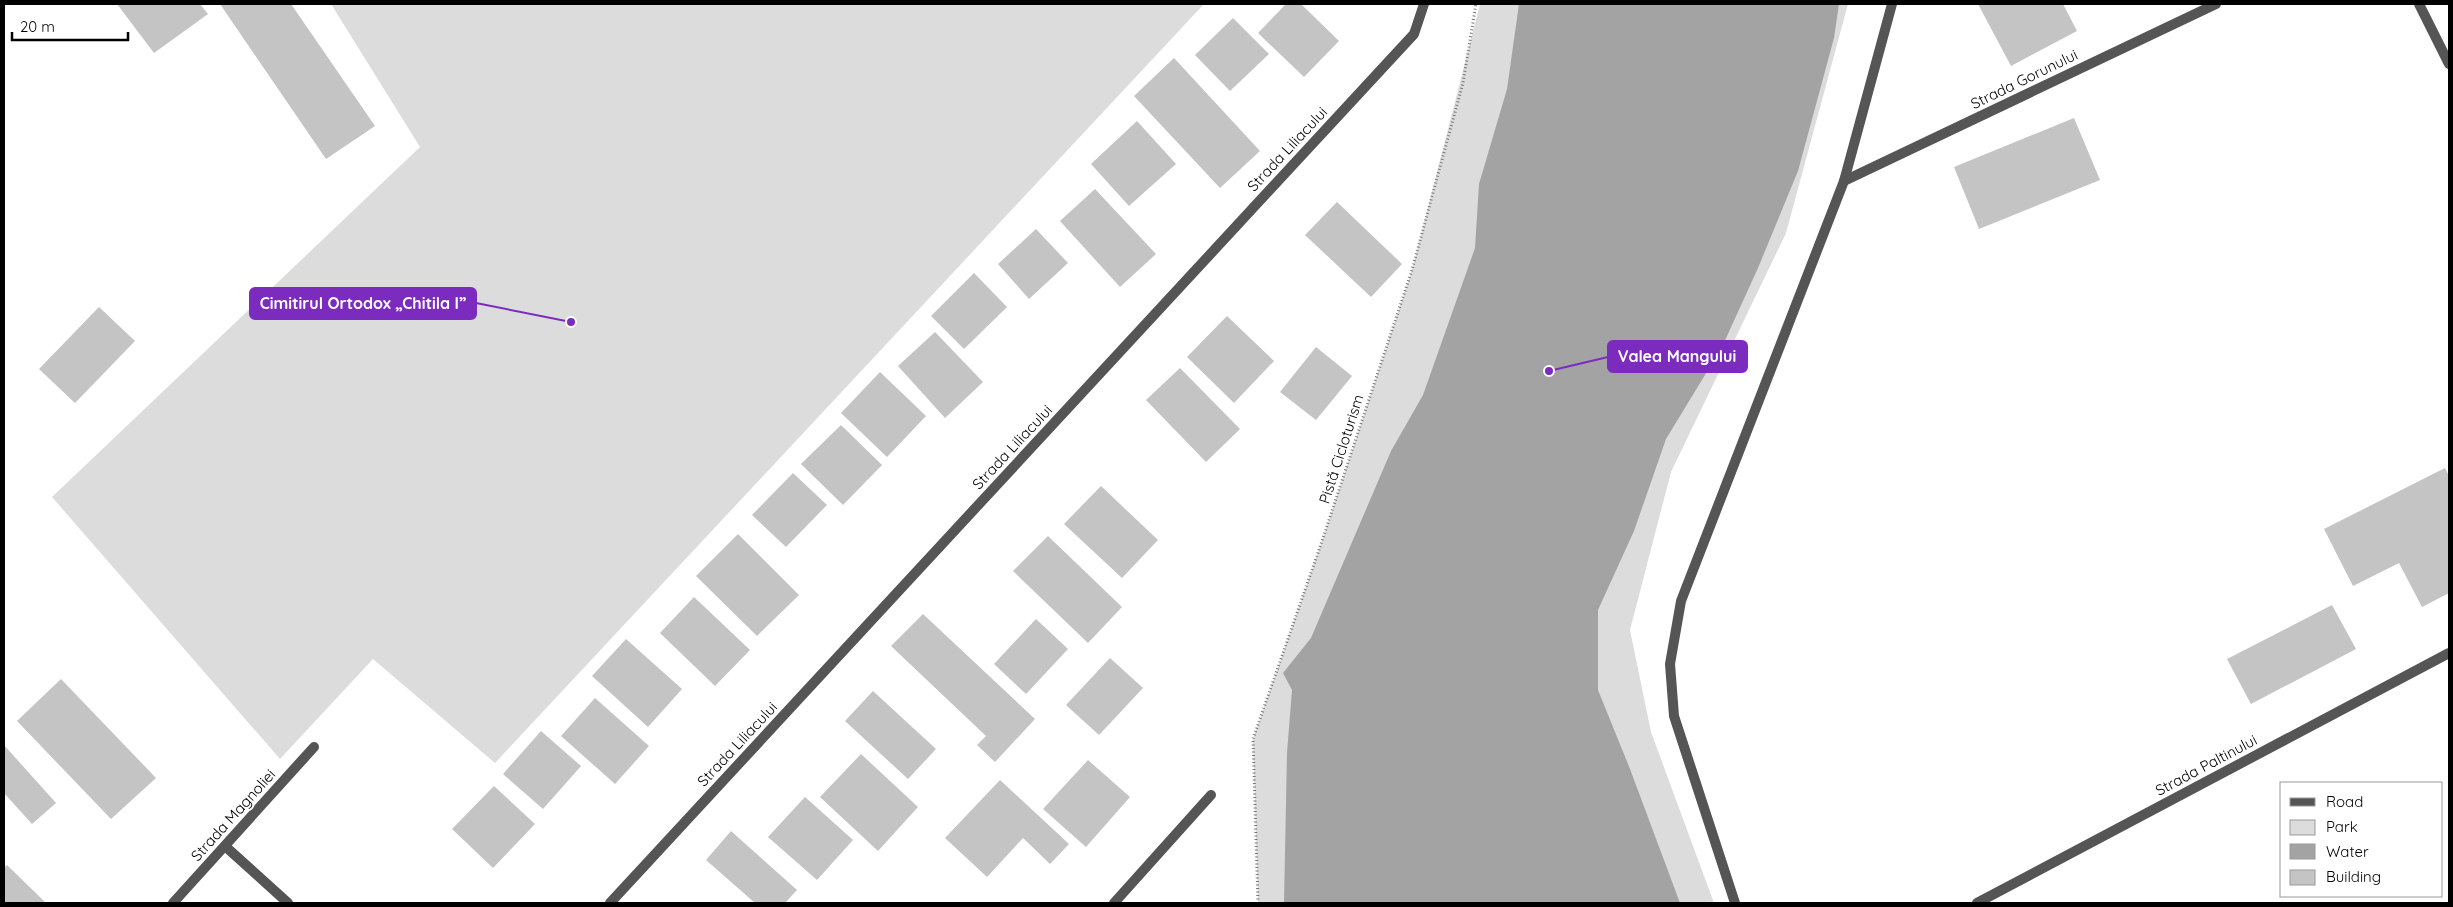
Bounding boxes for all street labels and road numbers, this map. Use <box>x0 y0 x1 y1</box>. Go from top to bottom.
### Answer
street label: Strada Gorunului <box>1967 45 2081 113</box>
street label: Strada Liliacului <box>1243 103 1331 195</box>
street label: Pistă Cicloturism <box>1314 392 1368 506</box>
street label: Strada Liliacului <box>968 401 1056 493</box>
street label: Strada Liliacului <box>693 698 781 790</box>
street label: Strada Paltinului <box>2152 730 2260 800</box>
street label: Strada Magnoliei <box>187 765 279 865</box>

